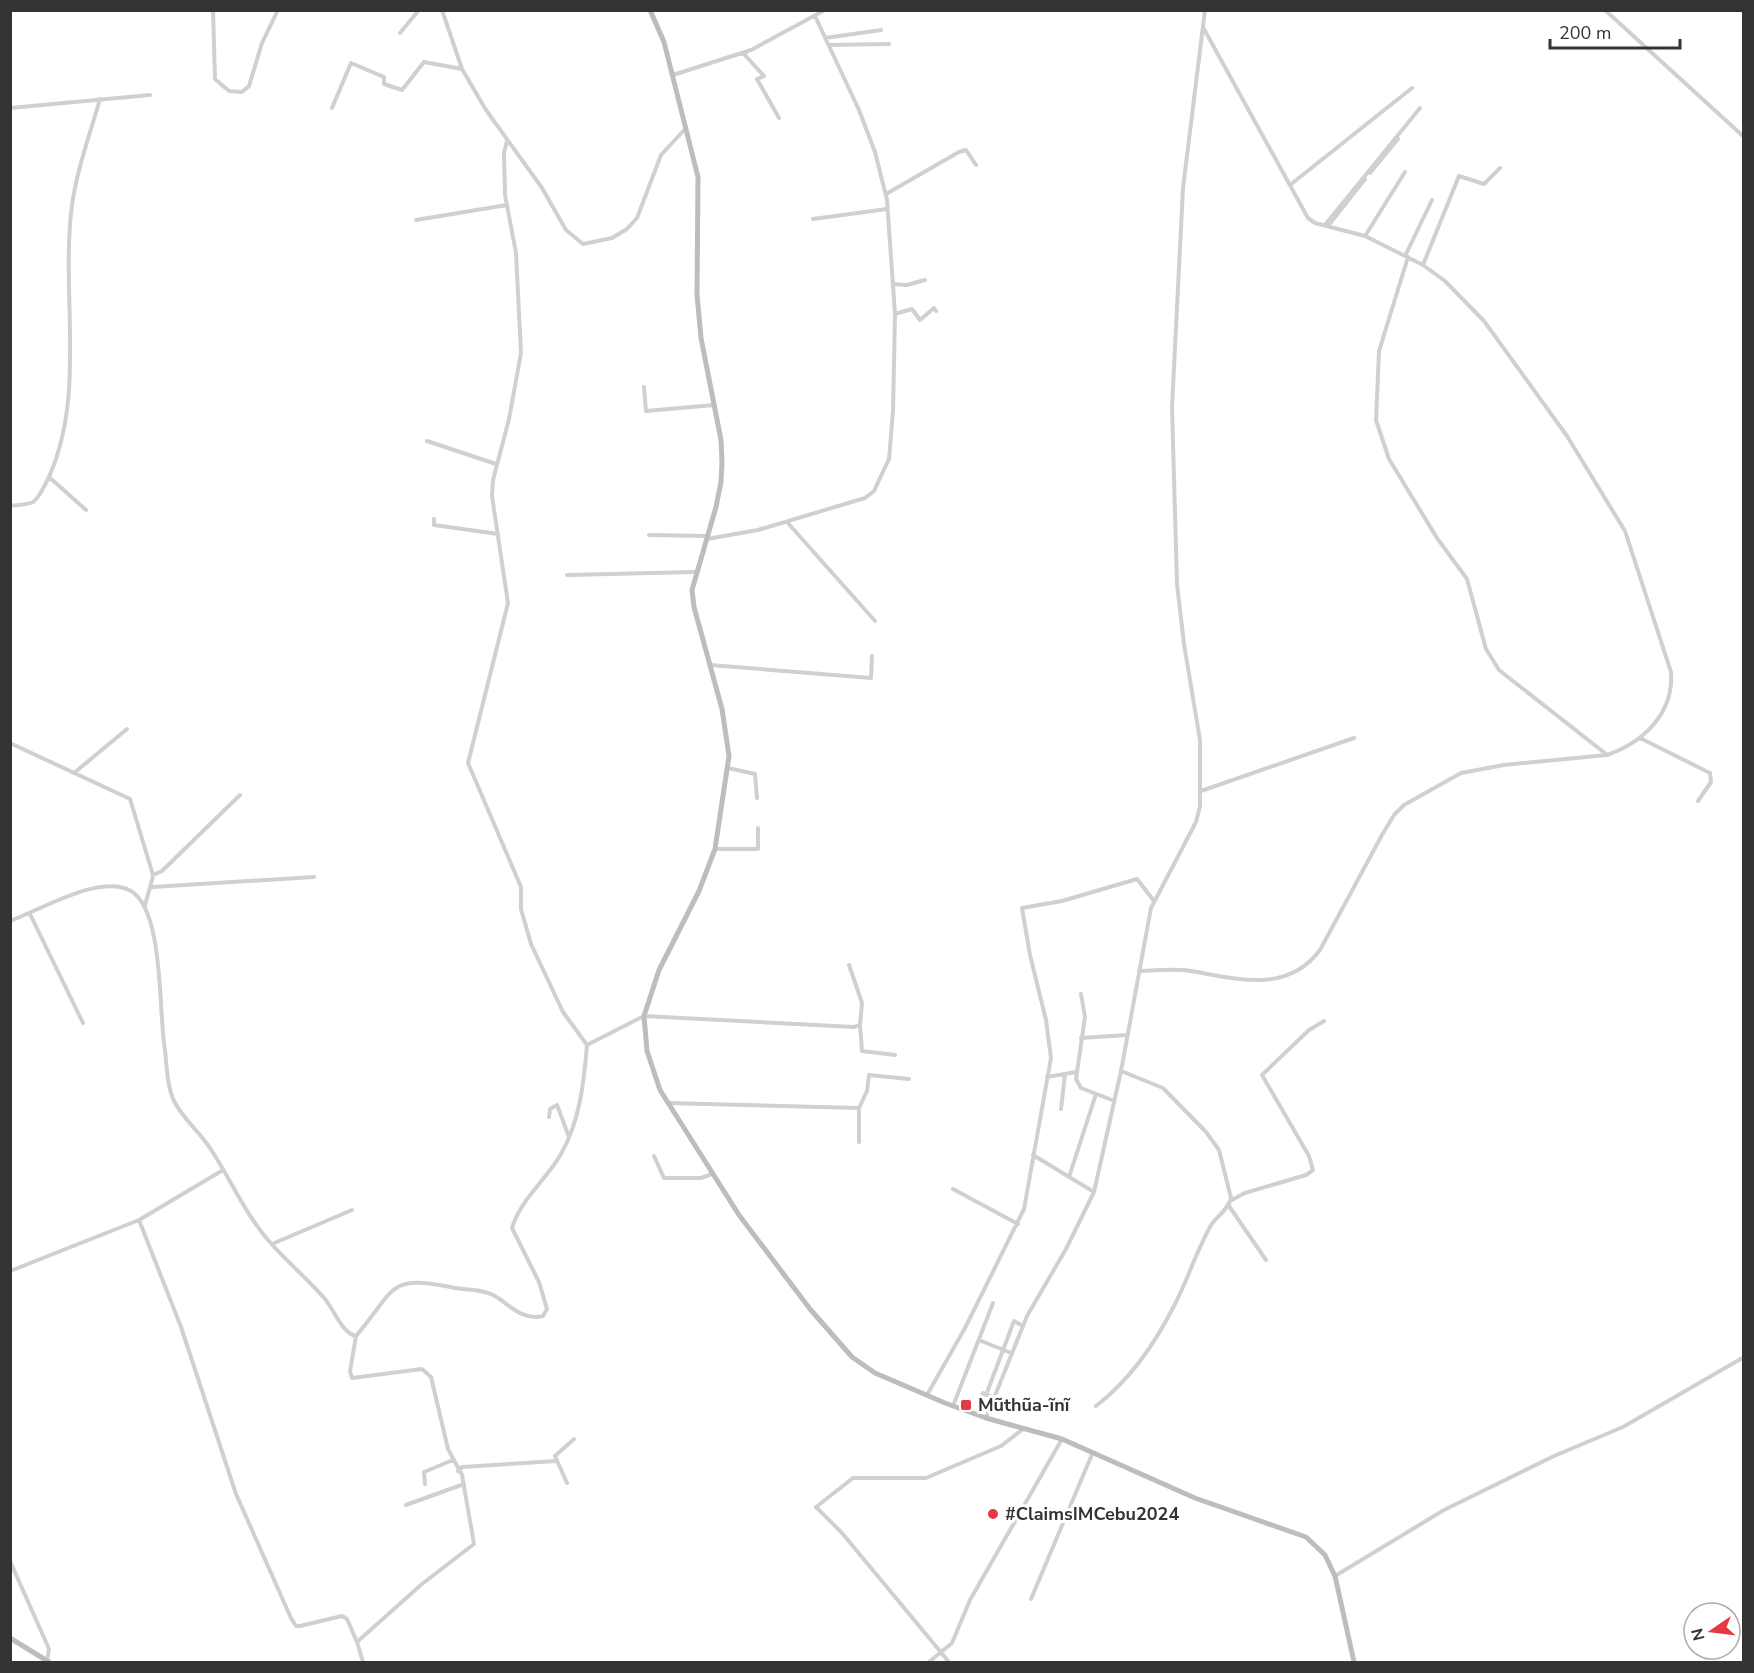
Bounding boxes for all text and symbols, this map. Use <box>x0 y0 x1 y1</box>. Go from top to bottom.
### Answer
scale bar <box>1550 12 1680 50</box>
text: 200 m <box>1559 21 1611 45</box>
place label: Mũthũa-ĩnĩ <box>978 1393 1071 1417</box>
marker: Mũthũa-ĩnĩ <box>959 1398 973 1412</box>
place label: #ClaimsIMCebu2024 <box>1005 1502 1179 1526</box>
marker: #ClaimsIMCebu2024 <box>986 1507 1000 1521</box>
north arrow <box>1682 1601 1742 1661</box>
text: N <box>1686 1626 1711 1643</box>

